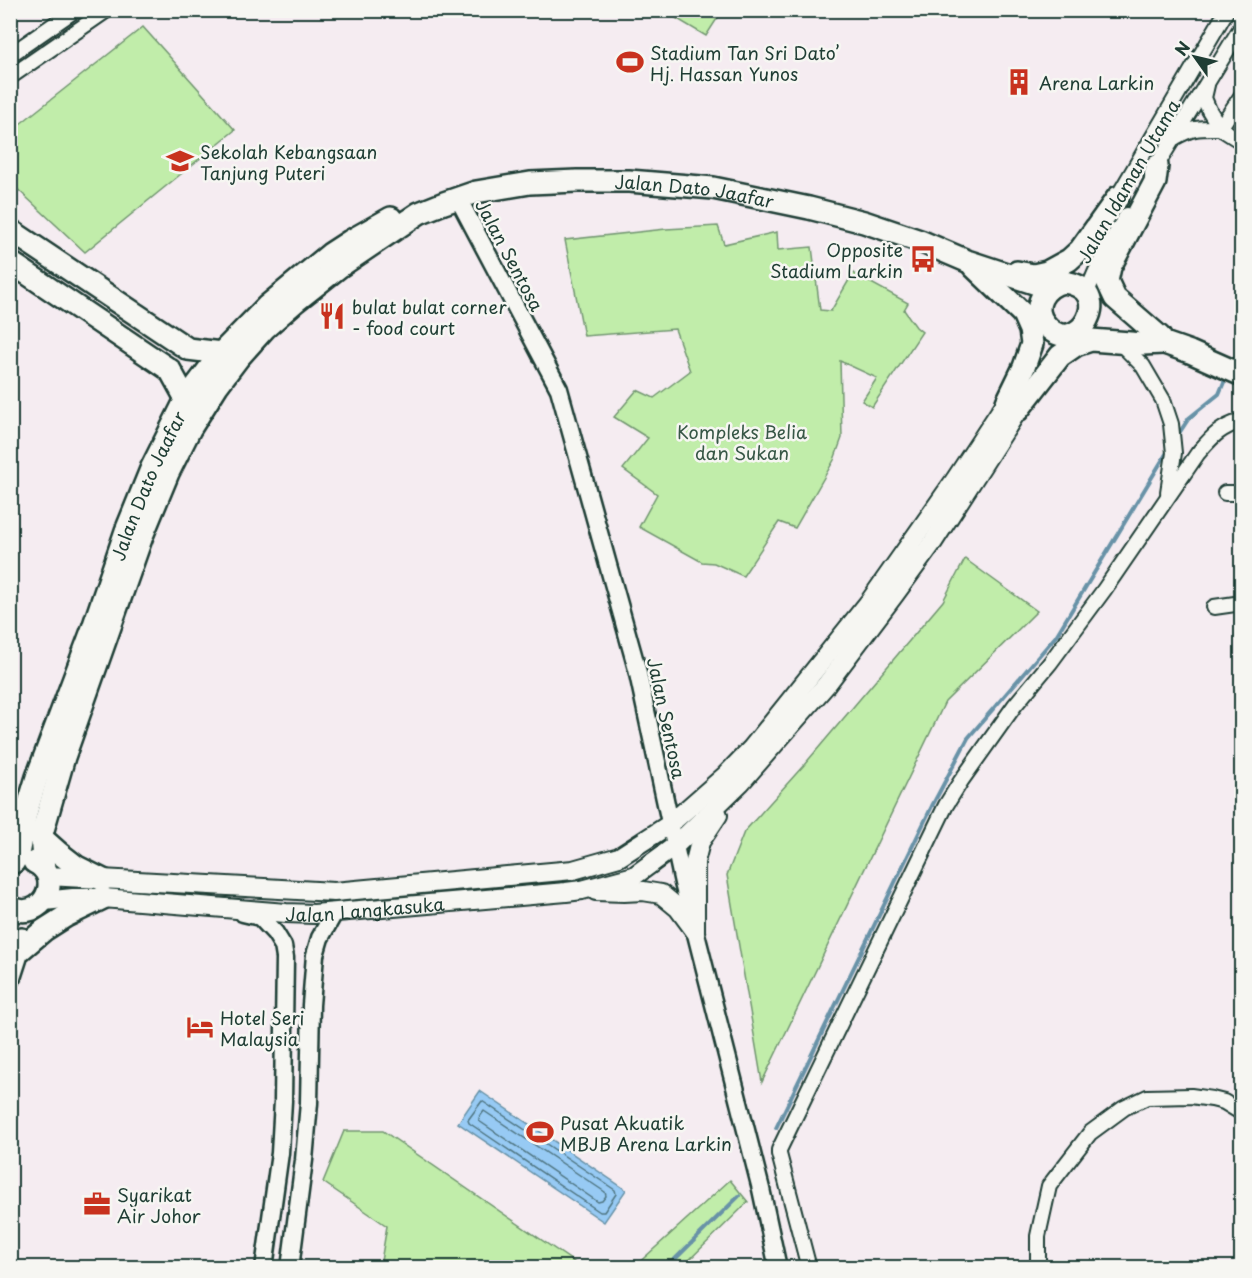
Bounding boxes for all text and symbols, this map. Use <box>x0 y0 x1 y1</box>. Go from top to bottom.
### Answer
north arrow <box>1165 27 1225 87</box>
text: N <box>1168 36 1195 60</box>
place label: Stadium Tan Sri Dato’ Hj. Hassan Yunos <box>650 39 839 87</box>
sports icon: Stadium Tan Sri Dato’ Hj. Hassan Yunos <box>615 47 645 77</box>
building icon: Arena Larkin <box>1004 67 1034 97</box>
place label: Arena Larkin <box>1039 69 1154 96</box>
street label: Jalan Idaman Utama <box>1070 93 1186 268</box>
place label: Sekolah Kebangsaan Tanjung Puteri <box>200 138 377 186</box>
school or university icon: Sekolah Kebangsaan Tanjung Puteri <box>165 146 195 176</box>
street label: Jalan Dato Jaafar <box>614 167 777 214</box>
street label: Jalan Sentosa <box>469 194 551 317</box>
place label: Opposite Stadium Larkin <box>770 236 903 284</box>
bus stop icon: Opposite Stadium Larkin <box>908 244 938 274</box>
place label: bulat bulat corner - food court <box>352 293 507 341</box>
restaurant icon: bulat bulat corner - food court <box>317 301 347 331</box>
street label: Jalan Dato Jaafar <box>103 405 192 564</box>
park label: Kompleks Belia dan Sukan <box>677 418 807 466</box>
street label: Jalan Sentosa <box>641 655 693 782</box>
street label: Jalan Langkasuka <box>285 889 446 928</box>
place label: Hotel Seri Malaysia <box>220 1004 305 1052</box>
hotel icon: Hotel Seri Malaysia <box>185 1012 215 1042</box>
place label: Pusat Akuatik MBJB Arena Larkin <box>560 1109 732 1157</box>
sports icon: Pusat Akuatik MBJB Arena Larkin <box>525 1117 555 1147</box>
place label: Syarikat Air Johor <box>117 1181 201 1229</box>
office icon: Syarikat Air Johor <box>82 1189 112 1219</box>

